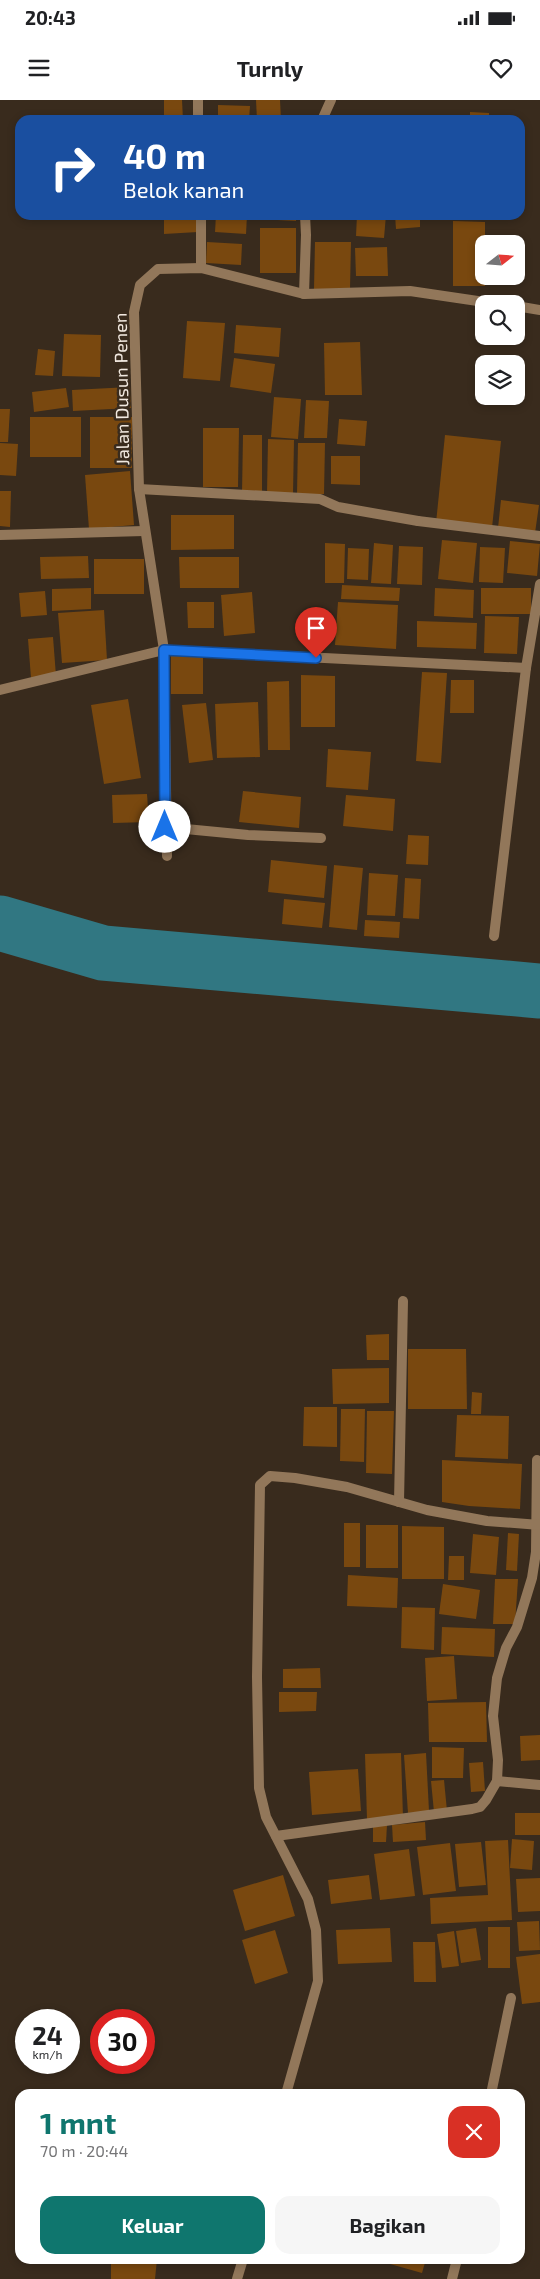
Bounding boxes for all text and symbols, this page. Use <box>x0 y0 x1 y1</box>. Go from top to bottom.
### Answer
text: 20:43 <box>25 6 76 29</box>
icon: menu <box>25 54 53 82</box>
icon: heart <box>487 54 515 82</box>
text: Turnly <box>237 55 303 81</box>
text: 40 m <box>123 134 206 176</box>
icon: right <box>40 135 105 200</box>
text: Belok kanan <box>123 176 244 202</box>
north arrow <box>475 235 525 285</box>
map controls <box>475 235 525 405</box>
button: search <box>475 295 525 345</box>
street label: Jalan Dusun Penen <box>109 313 133 465</box>
button: layers <box>475 355 525 405</box>
pin <box>295 607 337 658</box>
icon: arrive <box>302 614 330 642</box>
position arrow <box>138 800 190 852</box>
speed limit sign: 30 <box>90 2009 155 2074</box>
text: 24 <box>32 2020 63 2050</box>
text: km/h <box>33 2047 62 2061</box>
text: 1 mnt <box>40 2104 116 2140</box>
button: close <box>448 2106 500 2158</box>
text: 70 m · 20:44 <box>40 2141 128 2160</box>
button: Keluar <box>40 2196 265 2254</box>
button: Bagikan <box>275 2196 500 2254</box>

